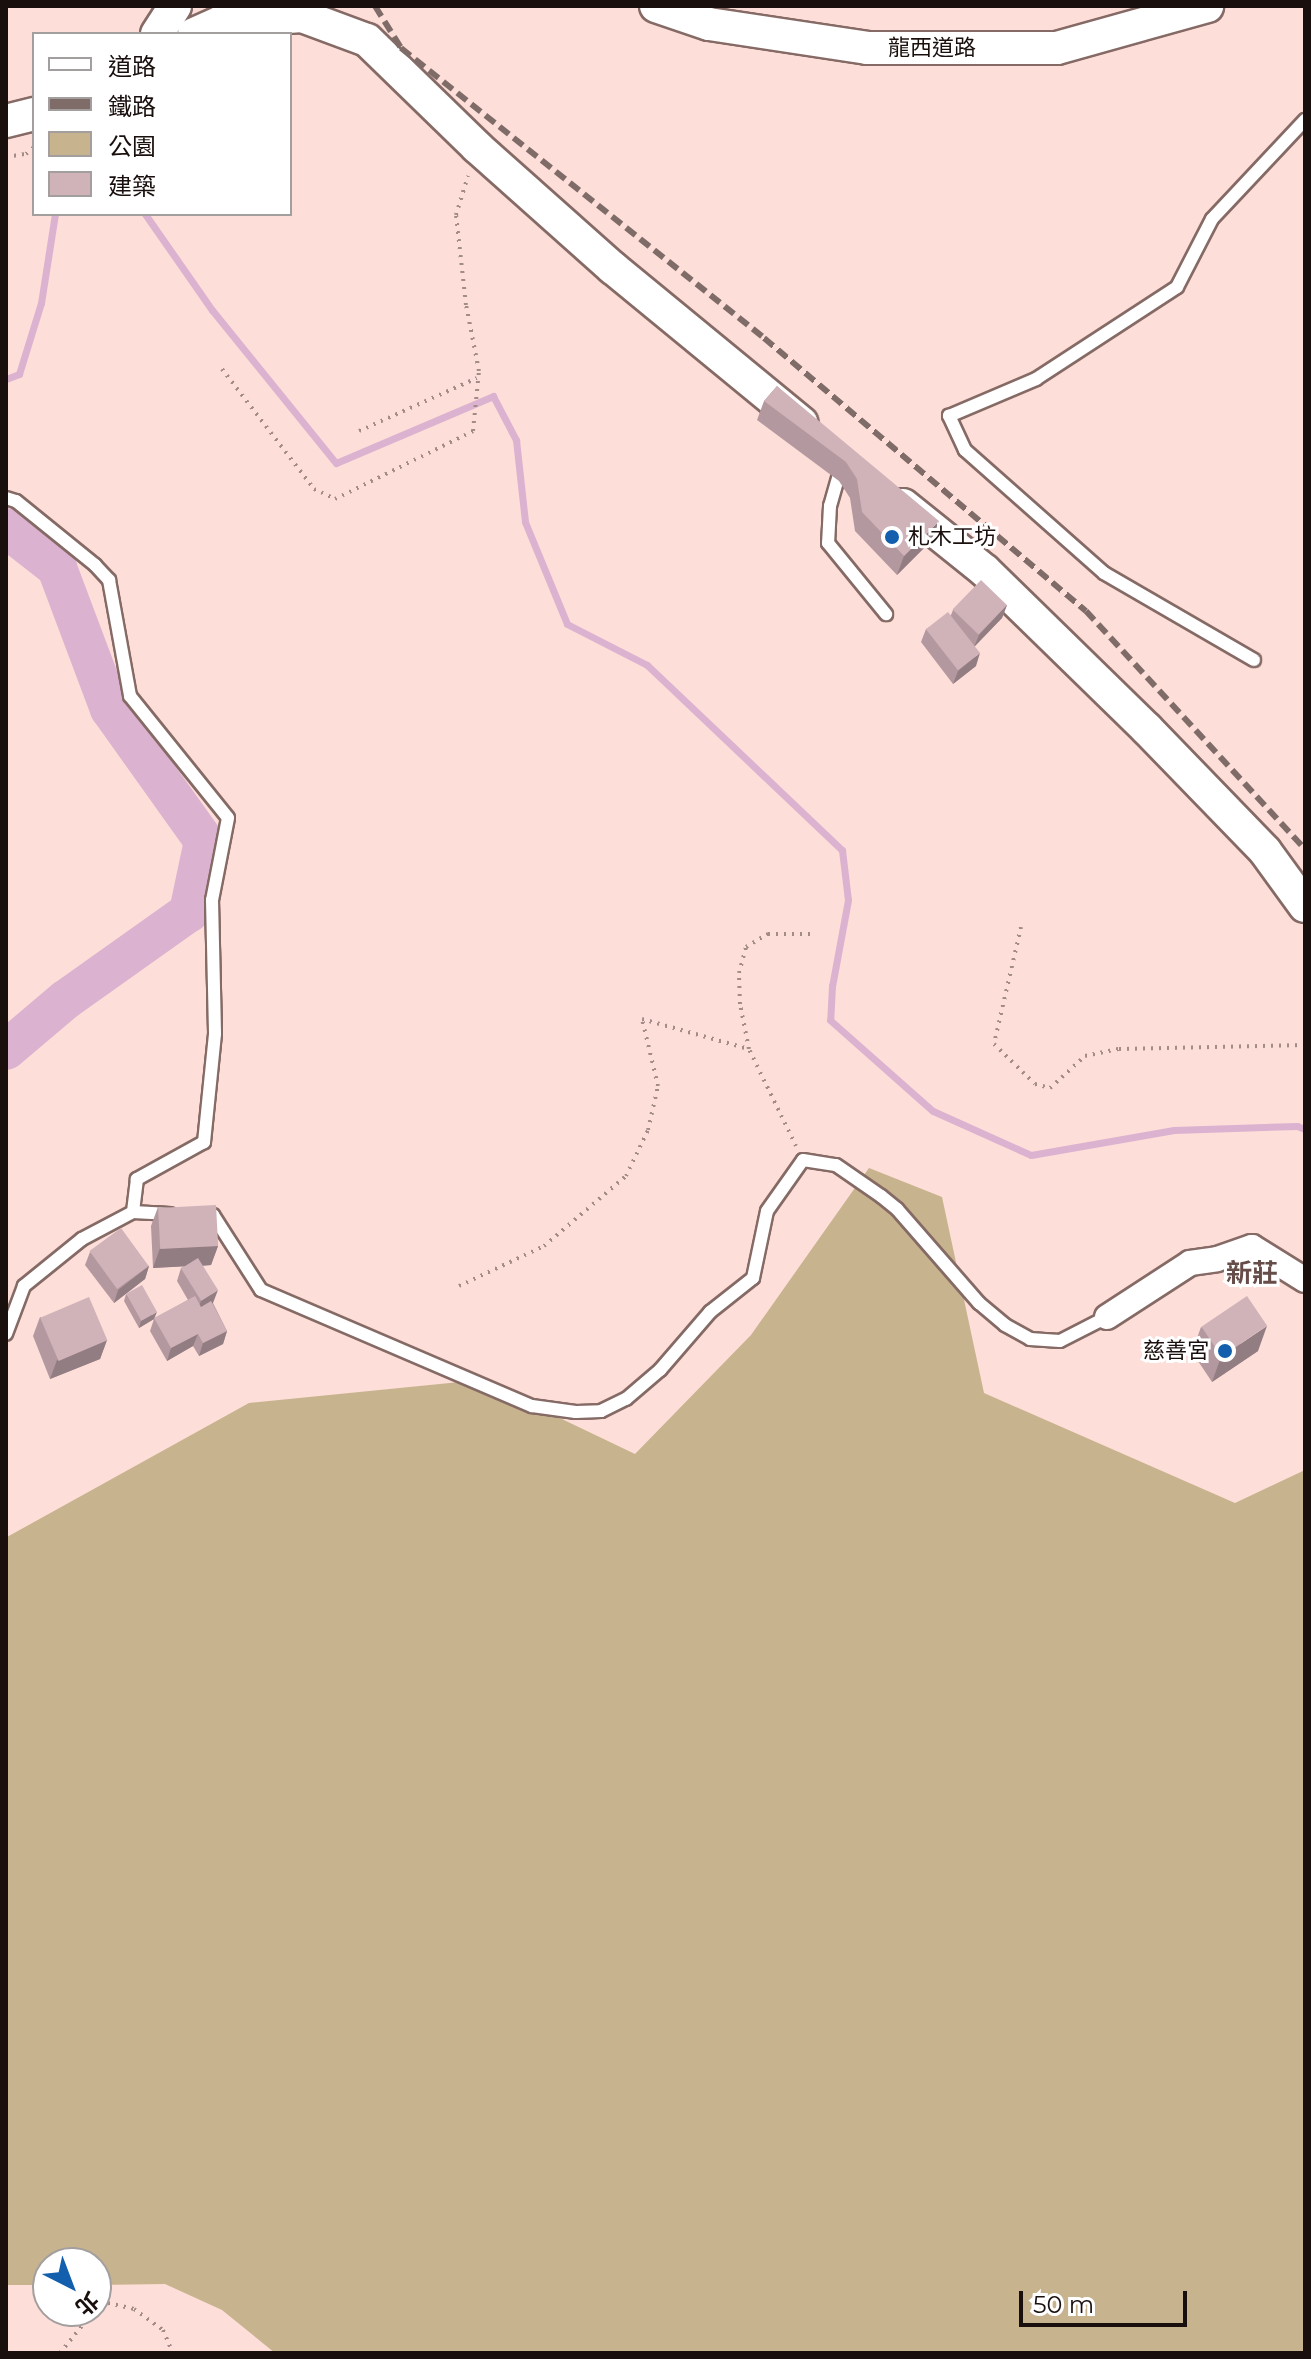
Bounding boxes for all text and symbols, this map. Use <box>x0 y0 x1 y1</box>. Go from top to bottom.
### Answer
legend <box>32 32 292 216</box>
street label: 龍西道路 <box>888 35 976 61</box>
text: 道路 <box>108 52 156 81</box>
text: 鐵路 <box>108 92 156 121</box>
text: 公園 <box>108 132 156 161</box>
text: 建築 <box>108 172 156 201</box>
place label: 札木工坊 <box>908 524 996 550</box>
marker: 札木工坊 <box>883 528 901 546</box>
district label: 新莊 <box>1226 1258 1278 1290</box>
place label: 慈善宮 <box>1143 1338 1209 1364</box>
marker: 慈善宮 <box>1216 1342 1234 1360</box>
north arrow <box>32 2247 112 2327</box>
scale bar <box>1023 2275 1191 2325</box>
text: 北 <box>70 2286 104 2321</box>
text: 50 m <box>1033 2290 1094 2319</box>

